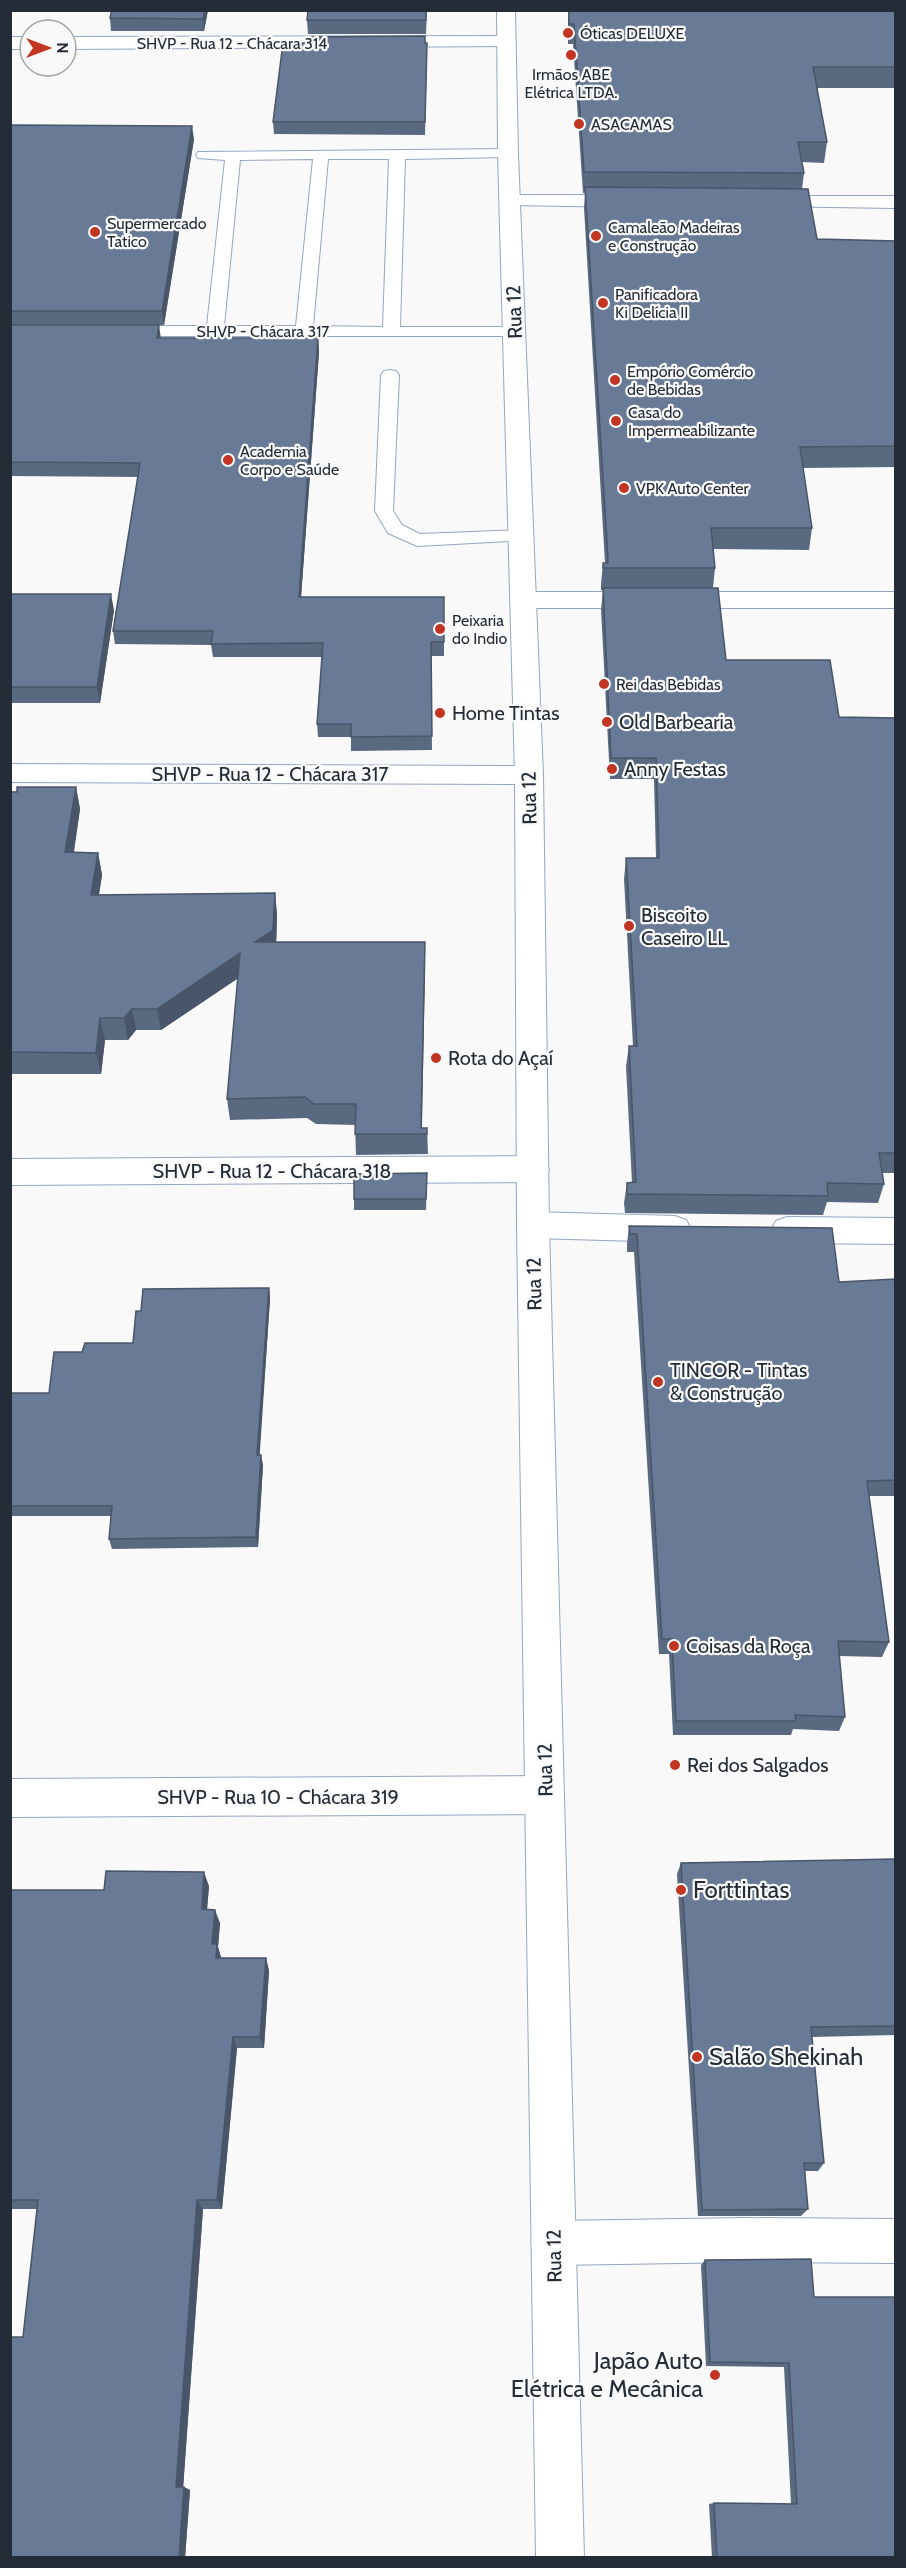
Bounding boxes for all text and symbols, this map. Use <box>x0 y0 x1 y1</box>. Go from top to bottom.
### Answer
north arrow <box>18 18 78 78</box>
place label: Óticas DELUXE <box>580 24 685 43</box>
marker: Óticas DELUXE <box>561 26 575 40</box>
street label: SHVP - Rua 12 - Chácara 314 <box>137 34 327 53</box>
text: N <box>53 42 72 54</box>
marker: Irmãos ABE Elétrica LTDA. <box>564 48 578 62</box>
place label: Irmãos ABE Elétrica LTDA. <box>524 65 618 102</box>
place label: ASACAMAS <box>591 115 672 134</box>
marker: ASACAMAS <box>572 117 586 131</box>
place label: Supermercado Tatico <box>107 214 207 251</box>
place label: Camaleão Madeiras e Construção <box>608 218 740 255</box>
marker: Supermercado Tatico <box>88 225 102 239</box>
marker: Camaleão Madeiras e Construção <box>589 229 603 243</box>
street label: Rua 12 <box>501 285 527 339</box>
place label: Panificadora Ki Delícia II <box>615 285 698 322</box>
marker: Panificadora Ki Delícia II <box>596 296 610 310</box>
street label: SHVP - Chácara 317 <box>197 322 329 341</box>
place label: Empório Comércio de Bebidas <box>627 362 753 399</box>
marker: Empório Comércio de Bebidas <box>608 373 622 387</box>
place label: Casa do Impermeabilizante <box>628 403 755 440</box>
marker: Casa do Impermeabilizante <box>609 414 623 428</box>
place label: Academia Corpo e Saúde <box>240 442 339 479</box>
marker: Academia Corpo e Saúde <box>221 453 235 467</box>
place label: VPK Auto Center <box>636 479 750 498</box>
marker: VPK Auto Center <box>617 481 631 495</box>
place label: Peixaria do Indio <box>452 611 507 648</box>
marker: Peixaria do Indio <box>433 622 447 636</box>
place label: Rei das Bebidas <box>616 675 721 694</box>
marker: Rei das Bebidas <box>597 677 611 691</box>
place label: Home Tintas <box>452 701 559 725</box>
marker: Home Tintas <box>433 706 447 720</box>
place label: Old Barbearia <box>619 710 734 734</box>
marker: Old Barbearia <box>600 715 614 729</box>
place label: Anny Festas <box>624 757 726 781</box>
street label: SHVP - Rua 12 - Chácara 317 <box>152 762 388 786</box>
marker: Anny Festas <box>605 762 619 776</box>
street label: Rua 12 <box>517 771 541 825</box>
place label: Biscoito Caseiro LL <box>641 903 727 950</box>
marker: Biscoito Caseiro LL <box>622 919 636 933</box>
place label: Rota do Açaí <box>448 1046 553 1070</box>
marker: Rota do Açaí <box>429 1051 443 1065</box>
street label: SHVP - Rua 12 - Chácara 318 <box>153 1159 391 1183</box>
street label: Rua 12 <box>522 1257 546 1311</box>
place label: TINCOR - Tintas & Construção <box>670 1358 807 1405</box>
marker: TINCOR - Tintas & Construção <box>651 1375 665 1389</box>
place label: Coisas da Roça <box>686 1634 811 1658</box>
marker: Coisas da Roça <box>667 1639 681 1653</box>
street label: Rua 12 <box>533 1743 557 1797</box>
place label: Rei dos Salgados <box>687 1753 828 1777</box>
marker: Rei dos Salgados <box>668 1758 682 1772</box>
street label: SHVP - Rua 10 - Chácara 319 <box>157 1785 399 1809</box>
place label: Forttintas <box>693 1875 789 1904</box>
marker: Forttintas <box>674 1883 688 1897</box>
place label: Salão Shekinah <box>709 2042 863 2071</box>
marker: Salão Shekinah <box>690 2050 704 2064</box>
street label: Rua 12 <box>542 2229 566 2283</box>
place label: Japão Auto Elétrica e Mecânica <box>511 2346 703 2403</box>
marker: Japão Auto Elétrica e Mecânica <box>708 2368 722 2382</box>

